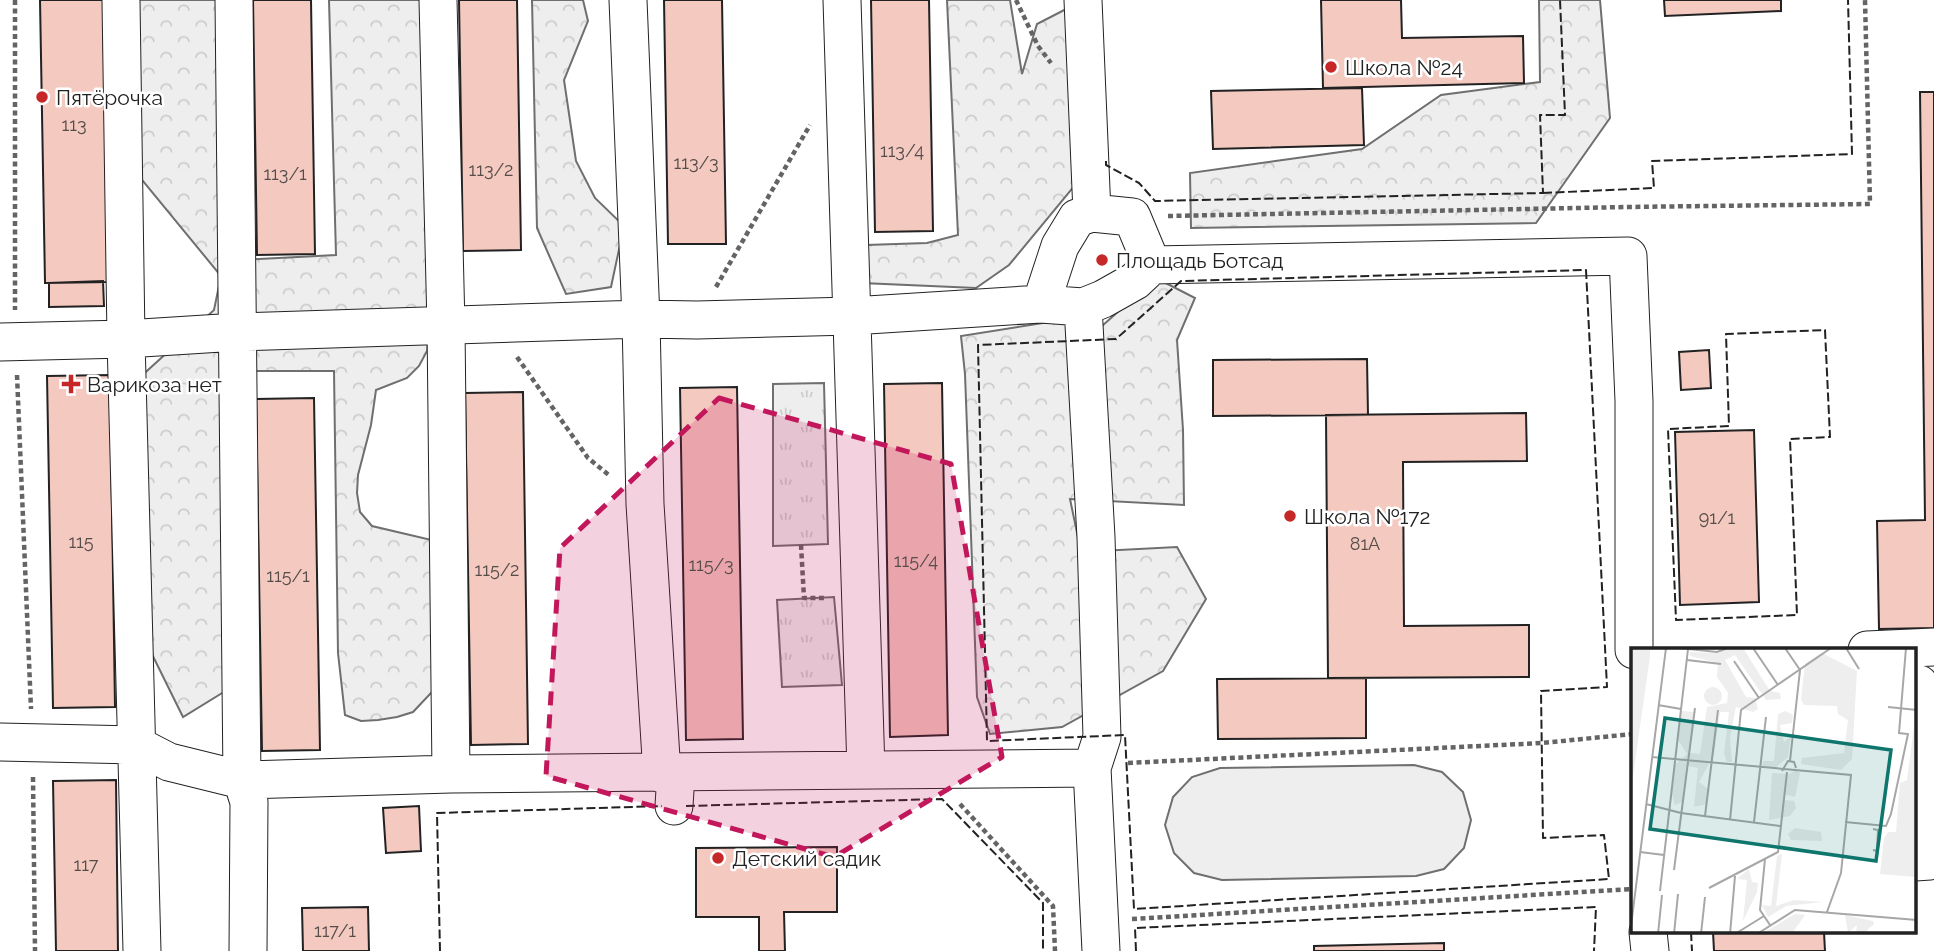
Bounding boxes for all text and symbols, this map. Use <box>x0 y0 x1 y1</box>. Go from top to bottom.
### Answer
place label: Школа №24 <box>1345 55 1463 80</box>
marker: Школа №24 <box>1323 59 1339 75</box>
place label: Пятёрочка <box>56 85 163 110</box>
marker: Пятёрочка <box>34 89 50 105</box>
house number: 113 <box>61 114 87 135</box>
house number: 113/4 <box>880 140 924 161</box>
house number: 113/3 <box>674 152 719 173</box>
house number: 113/2 <box>469 159 513 180</box>
house number: 113/1 <box>263 163 307 184</box>
place label: Площадь Ботсад <box>1116 248 1283 273</box>
marker: Площадь Ботсад <box>1094 252 1110 268</box>
place label: Варикоза нет <box>87 372 222 397</box>
marker: Варикоза нет <box>61 374 81 394</box>
place label: Школа №172 <box>1304 504 1431 529</box>
house number: 91/1 <box>1699 507 1736 528</box>
marker: Школа №172 <box>1282 508 1298 524</box>
house number: 115 <box>68 531 94 552</box>
house number: 81А <box>1350 533 1380 554</box>
house number: 115/4 <box>894 550 938 571</box>
house number: 115/3 <box>688 554 734 575</box>
house number: 115/2 <box>474 559 520 580</box>
house number: 115/1 <box>266 565 310 586</box>
inset map <box>1631 648 1916 934</box>
place label: Детский садик <box>732 846 881 871</box>
marker: Детский садик <box>710 850 726 866</box>
house number: 117 <box>74 854 99 875</box>
house number: 117/1 <box>314 920 356 941</box>

